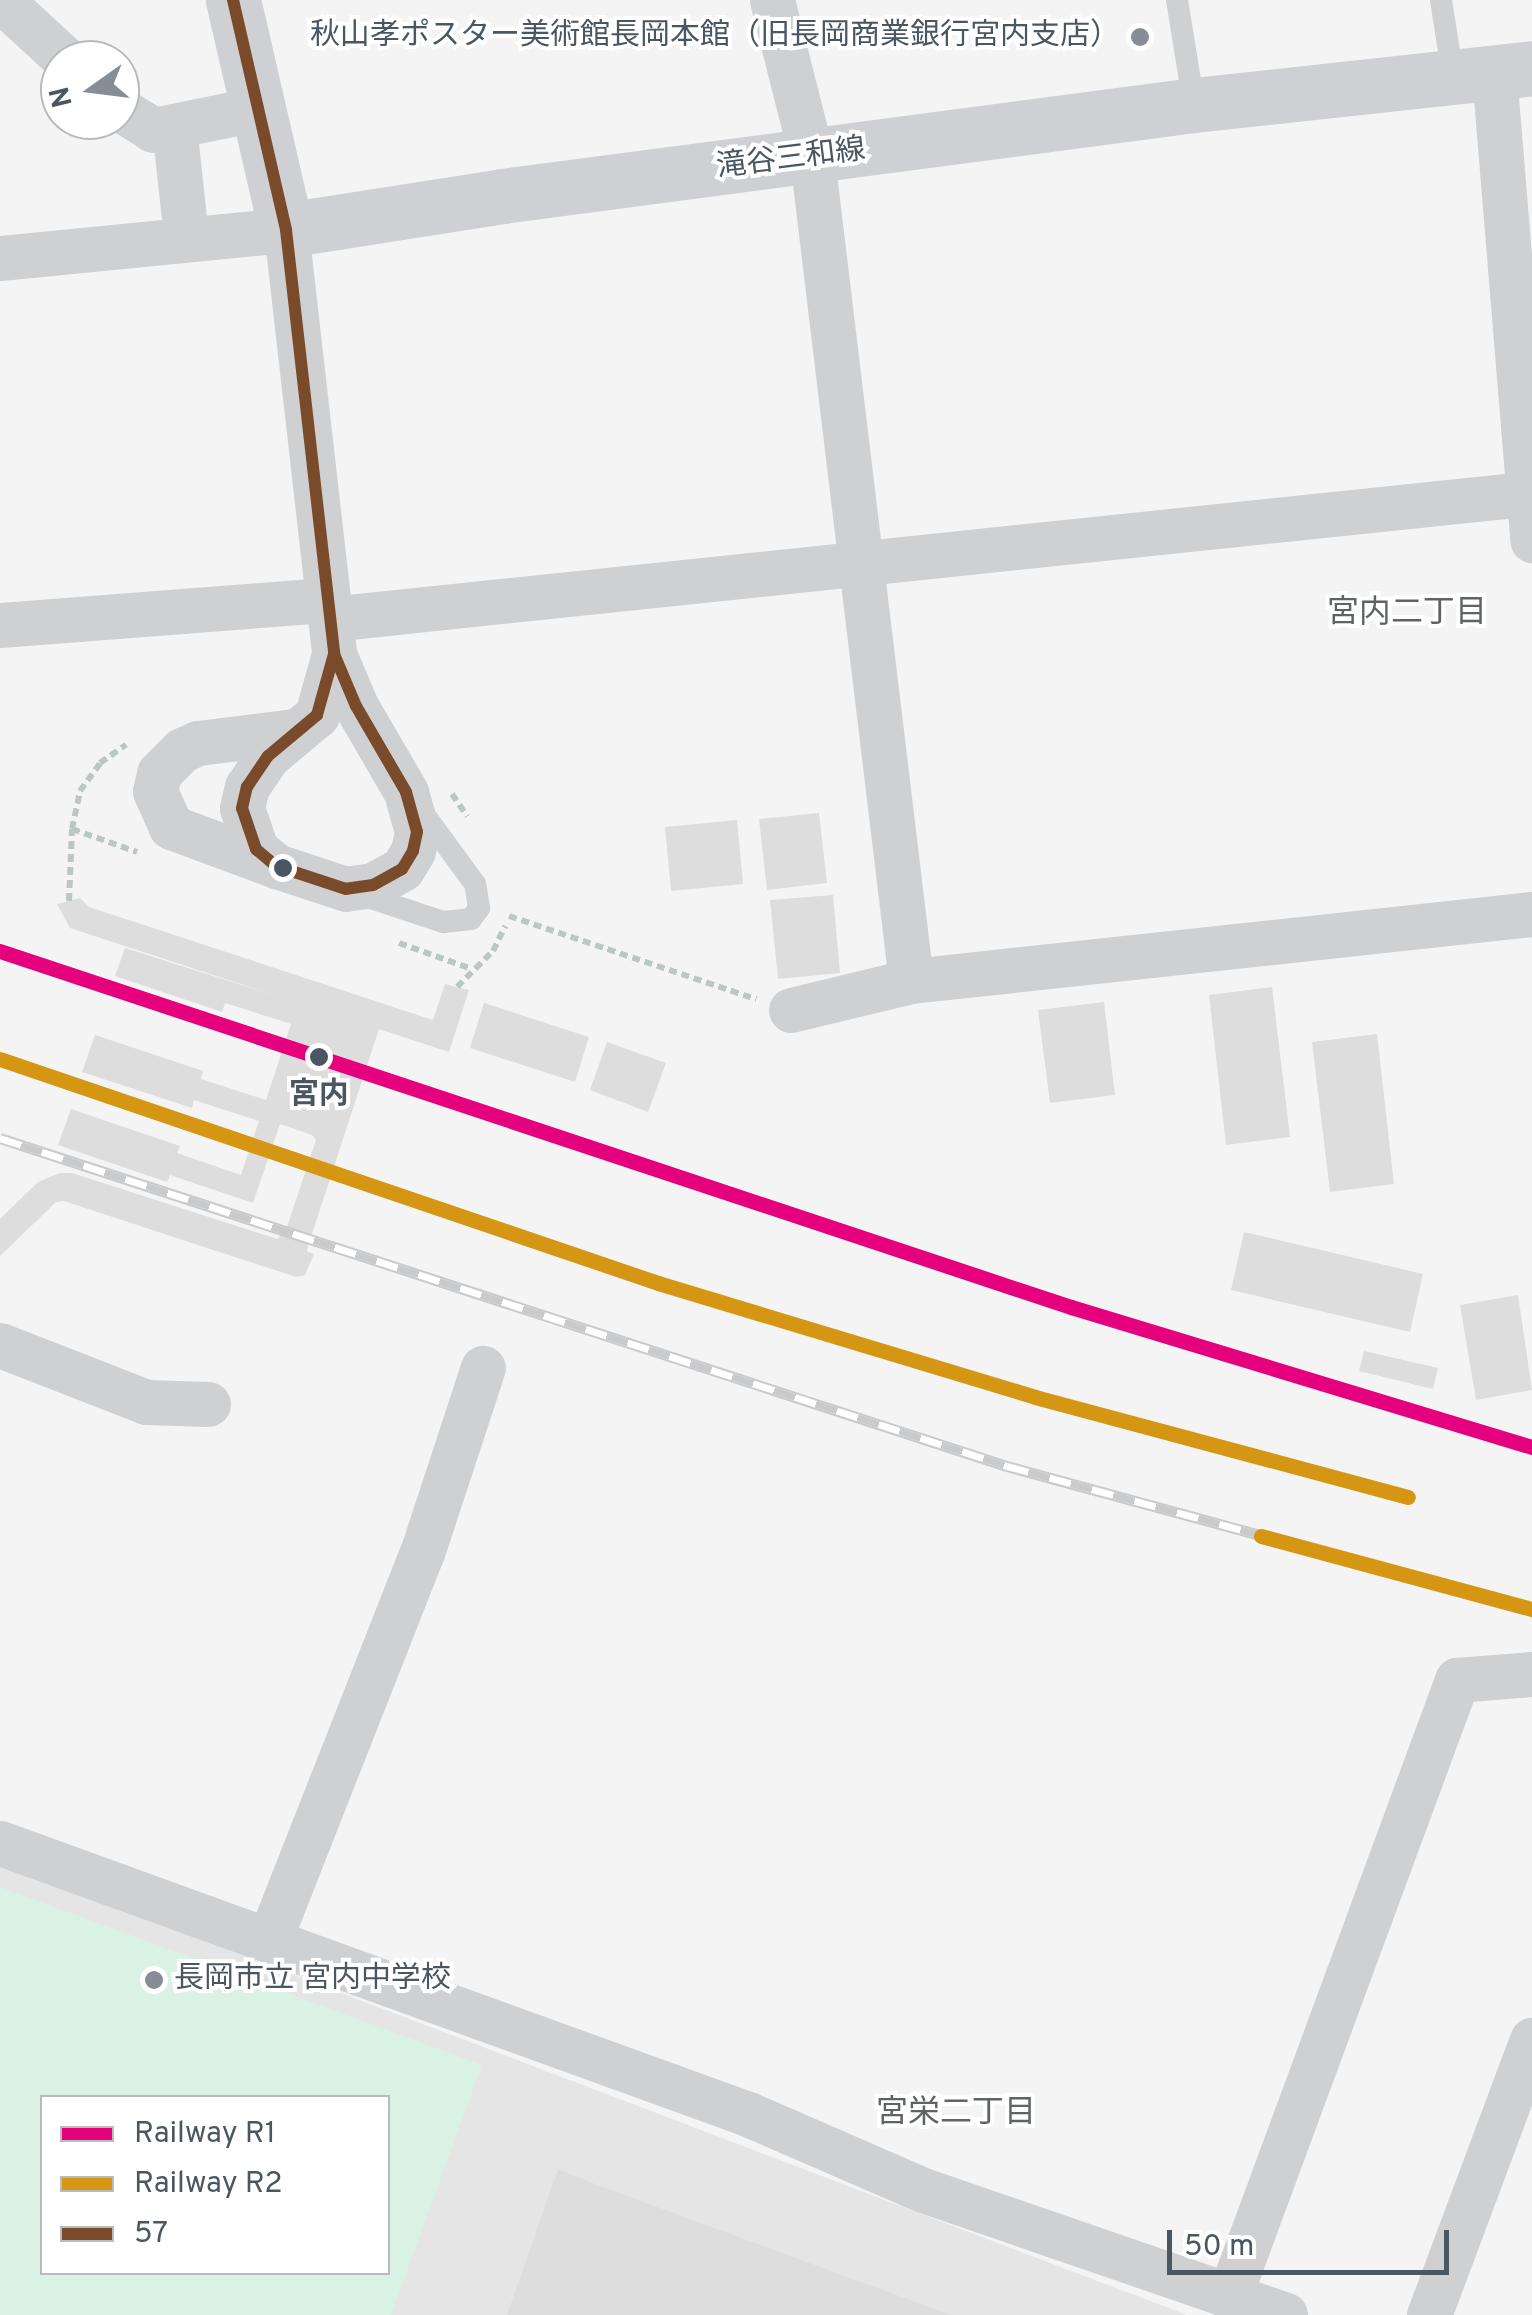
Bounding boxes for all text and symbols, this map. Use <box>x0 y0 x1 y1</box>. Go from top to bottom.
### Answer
place label: 秋山孝ポスター美術館長岡本館（旧長岡商業銀行宮内支店） <box>310 19 1120 55</box>
marker: 秋山孝ポスター美術館長岡本館（旧長岡商業銀行宮内支店） <box>1129 26 1151 48</box>
north arrow <box>40 40 140 140</box>
text: N <box>43 83 83 111</box>
street label: 滝谷三和線 <box>714 133 868 187</box>
district label: 宮内二丁目 <box>1327 595 1487 633</box>
unlabelled marker <box>273 858 293 878</box>
marker: 宮内 <box>303 1041 335 1073</box>
place label: 宮内 <box>289 1078 349 1114</box>
place label: 長岡市立 宮内中学校 <box>174 1962 451 1998</box>
marker: 長岡市立 宮内中学校 <box>143 1969 165 1991</box>
legend <box>40 2095 390 2275</box>
district label: 宮栄二丁目 <box>876 2095 1036 2133</box>
text: Railway R1 <box>134 2116 276 2153</box>
text: Railway R2 <box>134 2166 283 2203</box>
scale bar <box>1172 2210 1454 2272</box>
text: 57 <box>134 2216 168 2253</box>
text: 50 m <box>1184 2229 1254 2266</box>

